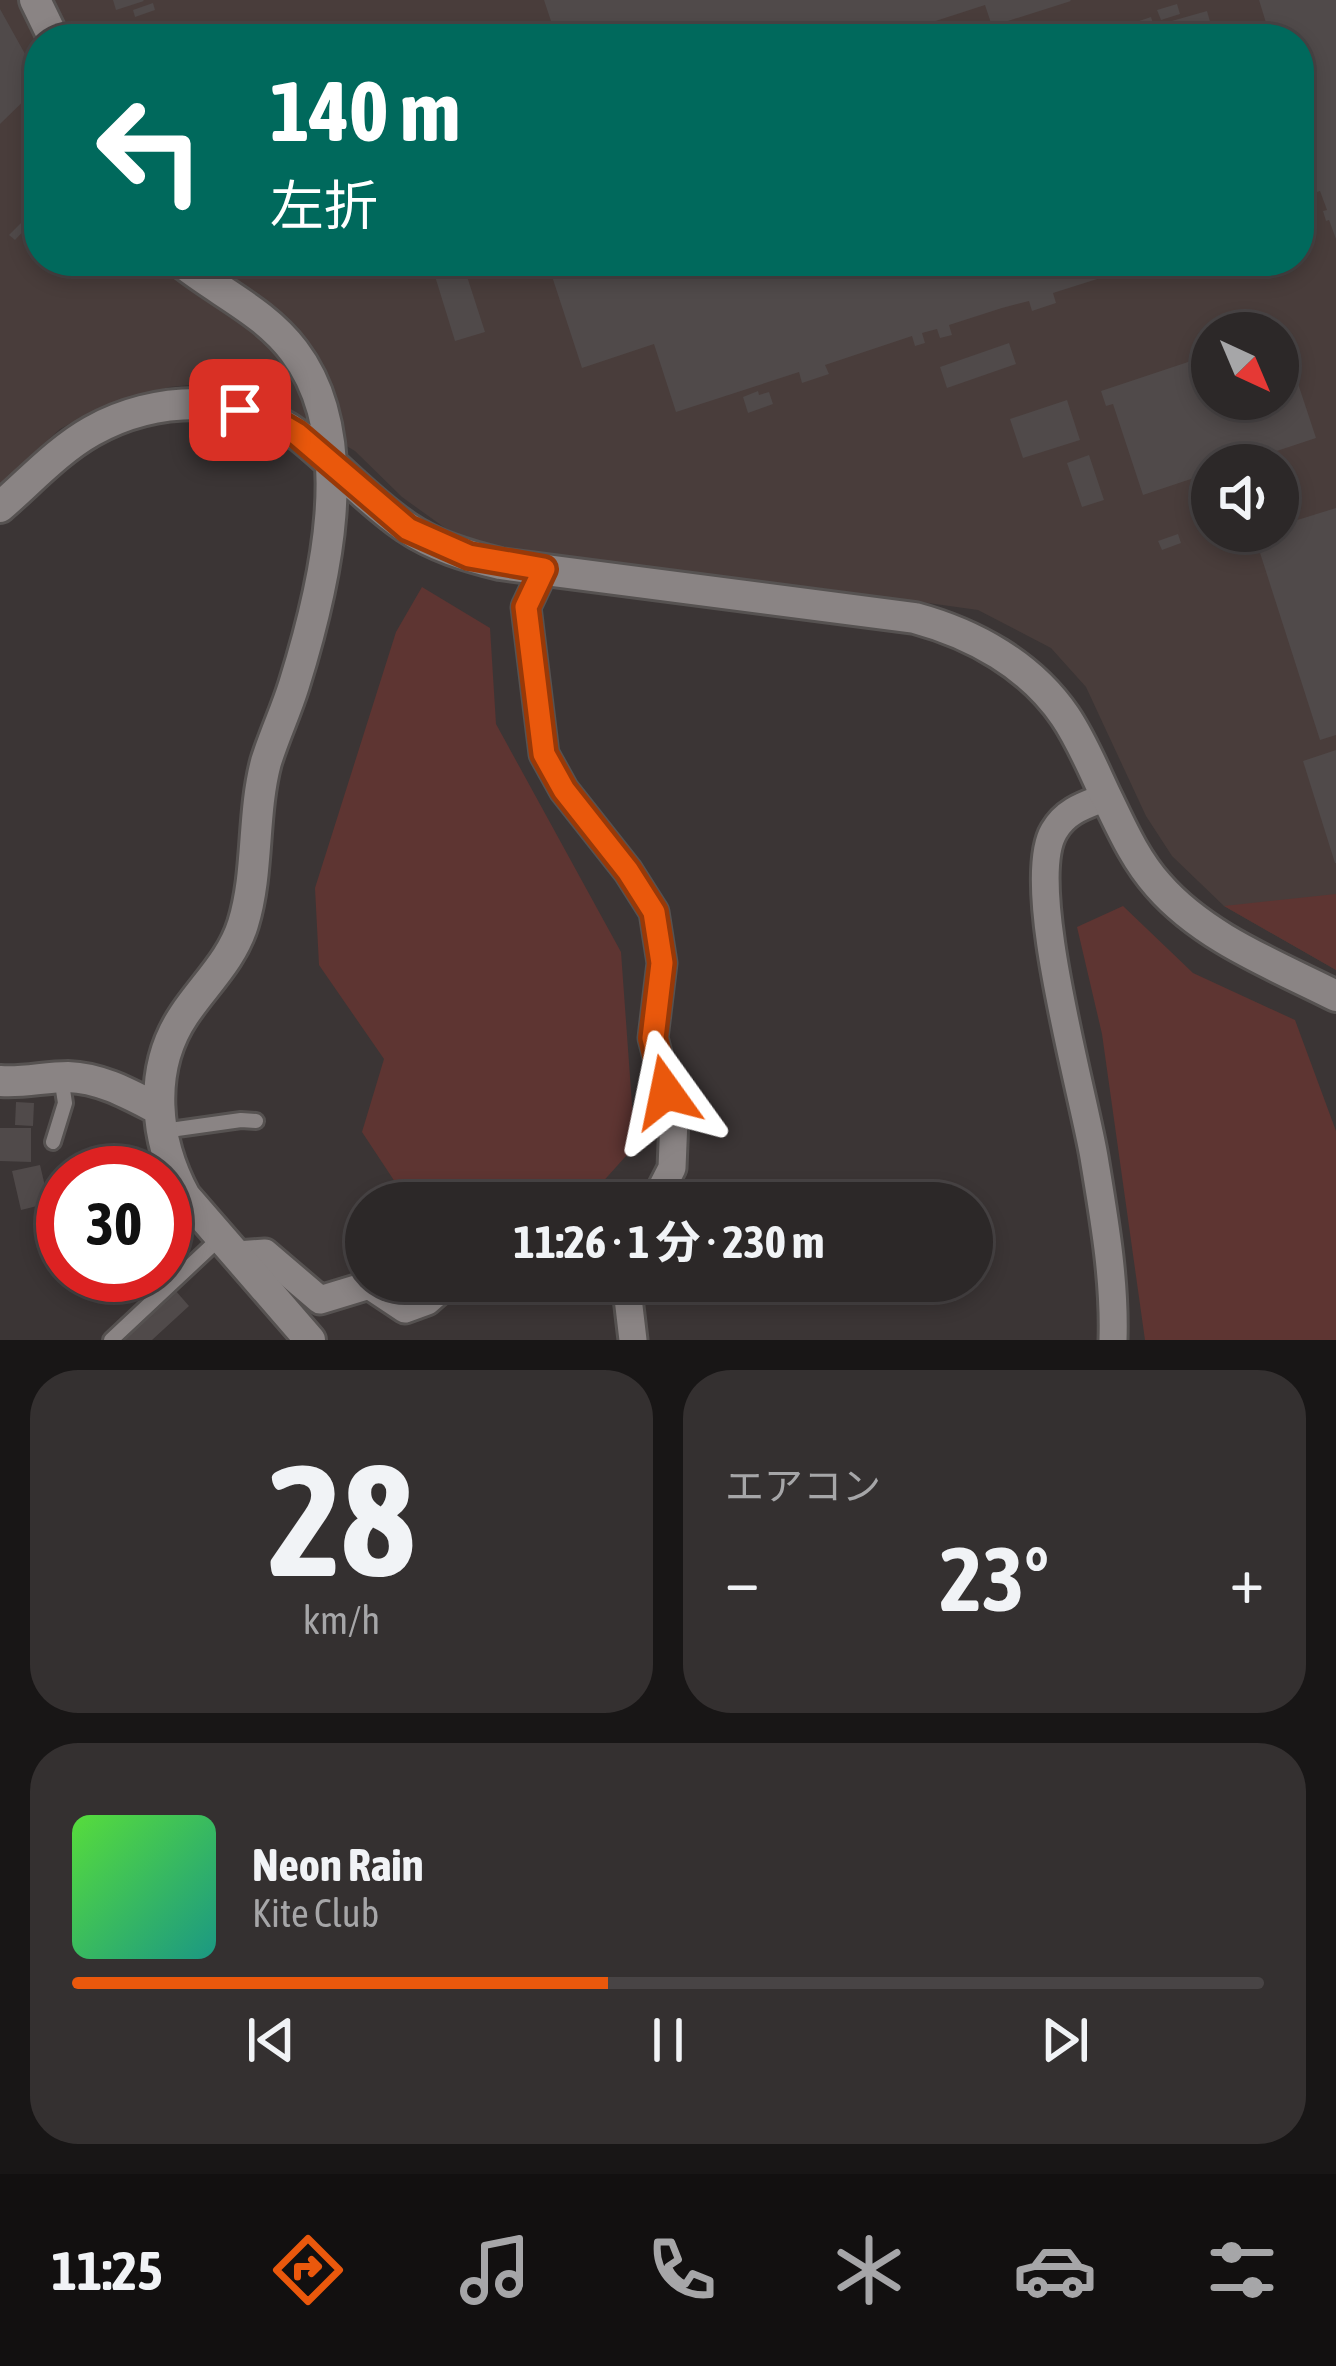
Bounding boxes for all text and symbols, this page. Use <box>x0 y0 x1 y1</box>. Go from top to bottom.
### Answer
text: 140 m <box>270 63 460 159</box>
icon: left <box>72 72 228 228</box>
text: 左折 <box>270 175 378 236</box>
north arrow <box>1191 312 1299 420</box>
map controls <box>1191 312 1299 552</box>
pin <box>189 359 291 461</box>
icon: arrive <box>207 377 273 443</box>
button: sound <box>1191 444 1299 552</box>
position arrow <box>603 1029 729 1155</box>
speed limit sign: 30 <box>36 1146 192 1302</box>
text: 11:26 · 1 分 · 230 m <box>514 1216 824 1268</box>
text: 28 <box>268 1430 415 1609</box>
text: エアコン <box>725 1464 881 1508</box>
text: 23° <box>940 1527 1049 1630</box>
text: − <box>725 1541 759 1617</box>
text: + <box>1230 1541 1264 1617</box>
text: km/h <box>303 1598 380 1642</box>
text: Neon Rain <box>252 1839 424 1891</box>
text: Kite Club <box>252 1891 379 1935</box>
icon: previous <box>238 2007 304 2073</box>
icon: pause <box>635 2007 701 2073</box>
icon: next <box>1032 2007 1098 2073</box>
icon: directions <box>266 2228 350 2312</box>
icon: music <box>453 2228 537 2312</box>
icon: phone <box>640 2228 724 2312</box>
icon: climate <box>827 2228 911 2312</box>
icon: car <box>1013 2228 1097 2312</box>
icon: filters <box>1200 2228 1284 2312</box>
text: 11:25 <box>51 2240 163 2301</box>

